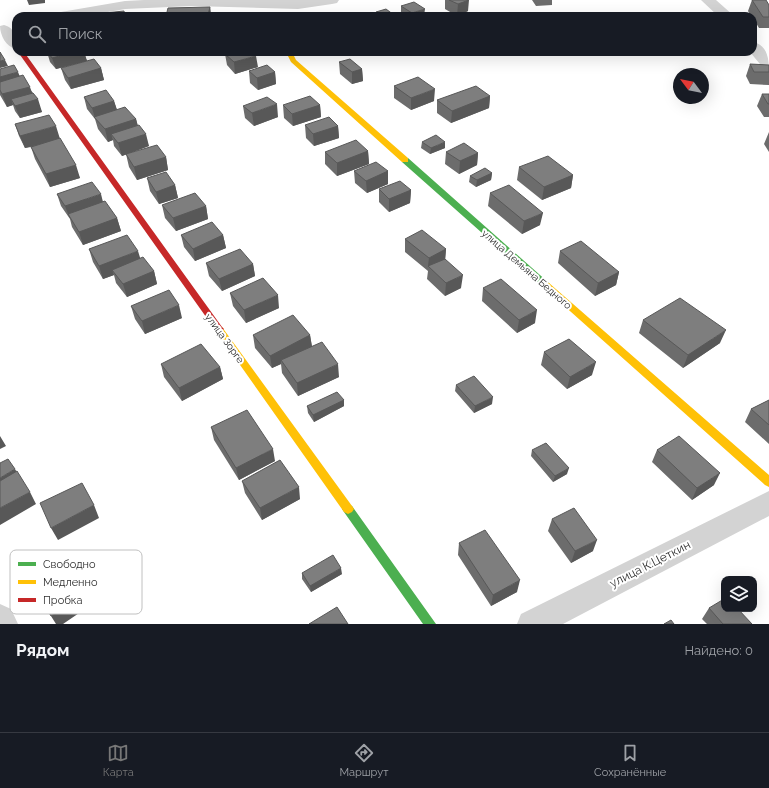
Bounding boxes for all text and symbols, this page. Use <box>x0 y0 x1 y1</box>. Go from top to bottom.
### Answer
search box <box>12 12 757 56</box>
icon: search <box>26 23 48 45</box>
text: Поиск <box>58 25 103 43</box>
north arrow <box>673 68 709 104</box>
street label: улица Демьяна Бедного <box>480 227 574 311</box>
street label: улица Зорге <box>203 311 246 365</box>
street label: улица К.Цеткин <box>607 538 693 590</box>
legend <box>10 550 142 614</box>
text: Свободно <box>43 558 96 571</box>
text: Медленно <box>43 576 98 589</box>
map controls <box>721 576 757 612</box>
button: layers <box>721 576 757 612</box>
text: Пробка <box>43 594 83 607</box>
text: Рядом <box>16 640 69 660</box>
text: Найдено: 0 <box>684 643 753 658</box>
tab: Карта <box>103 742 134 779</box>
tab: Маршрут <box>339 742 388 779</box>
tab: Сохранённые <box>594 742 666 779</box>

